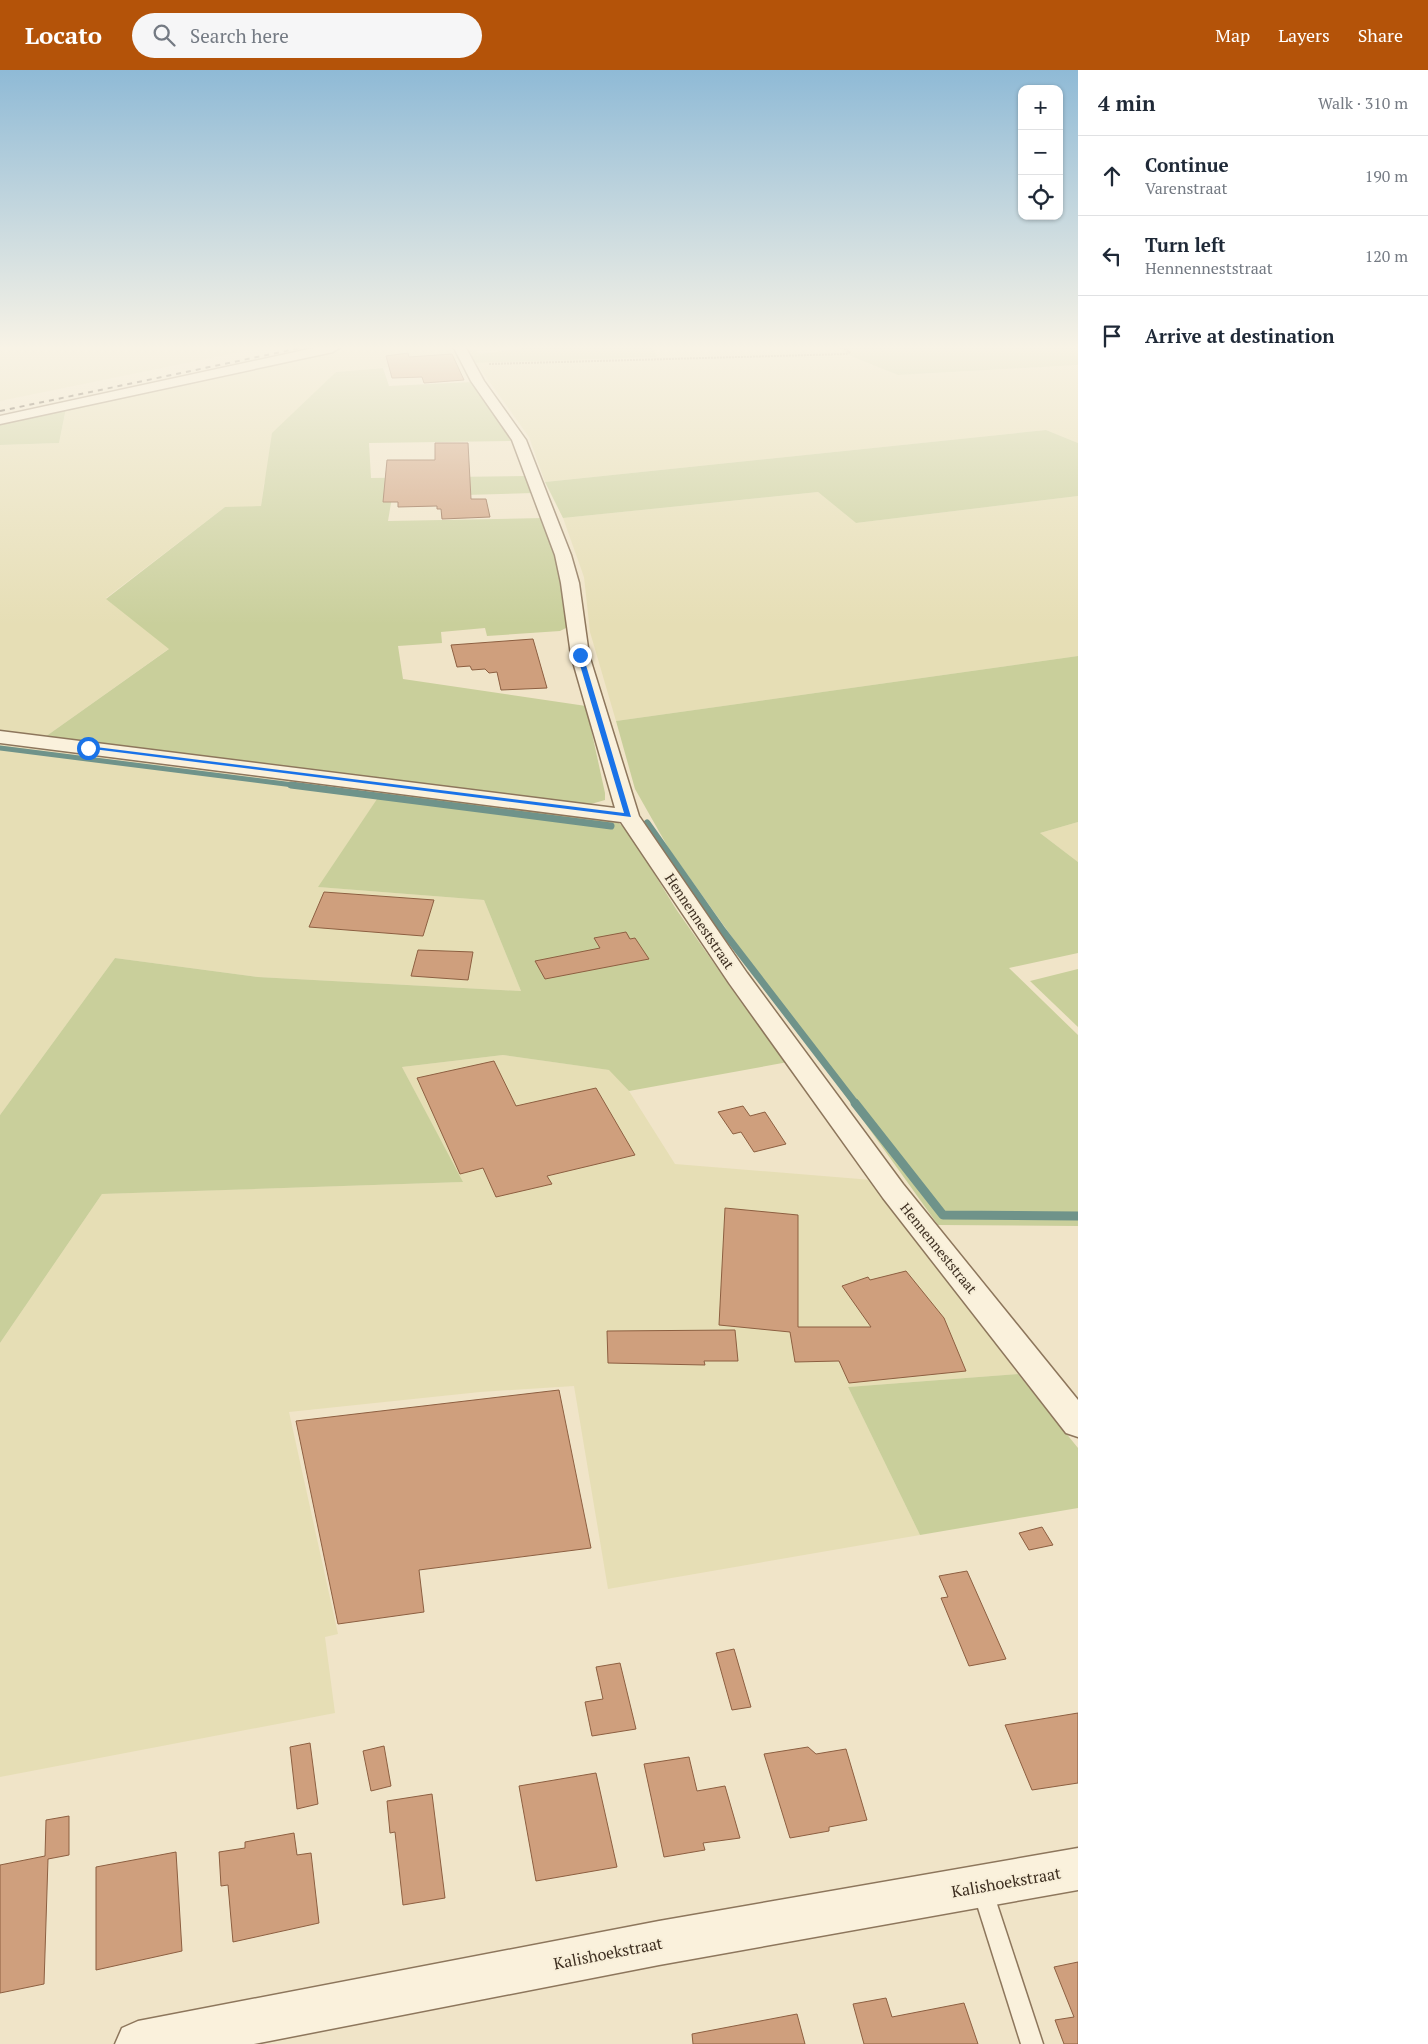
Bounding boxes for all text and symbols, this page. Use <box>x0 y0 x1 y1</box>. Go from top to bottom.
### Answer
search box <box>132 13 482 58</box>
text: Locato <box>25 19 102 51</box>
icon: search <box>150 21 178 49</box>
text: Search here <box>190 23 289 48</box>
text: Map <box>1215 23 1250 47</box>
text: Layers <box>1278 23 1330 47</box>
text: Share <box>1358 23 1403 47</box>
map controls <box>1018 85 1063 220</box>
button: + <box>1018 85 1063 130</box>
text: 4 min <box>1098 89 1155 117</box>
text: Walk · 310 m <box>1318 92 1408 114</box>
button: − <box>1018 130 1063 175</box>
text: Continue <box>1145 152 1229 177</box>
icon: ahead <box>1098 162 1126 190</box>
text: 190 m <box>1365 165 1408 187</box>
button: locate <box>1018 175 1063 220</box>
text: Varenstraat <box>1145 177 1228 199</box>
text: Turn left <box>1145 232 1226 257</box>
icon: left <box>1098 242 1126 270</box>
text: 120 m <box>1365 245 1408 267</box>
text: Hennenneststraat <box>1145 257 1273 279</box>
icon: arrive <box>1098 322 1126 350</box>
text: Arrive at destination <box>1145 323 1334 348</box>
route end <box>569 644 592 667</box>
route start <box>77 737 100 760</box>
street label: Hennenneststraat <box>661 869 740 973</box>
street label: Hennenneststraat <box>896 1199 982 1298</box>
street label: Kalishoekstraat <box>950 1862 1062 1902</box>
street label: Kalishoekstraat <box>552 1932 664 1974</box>

